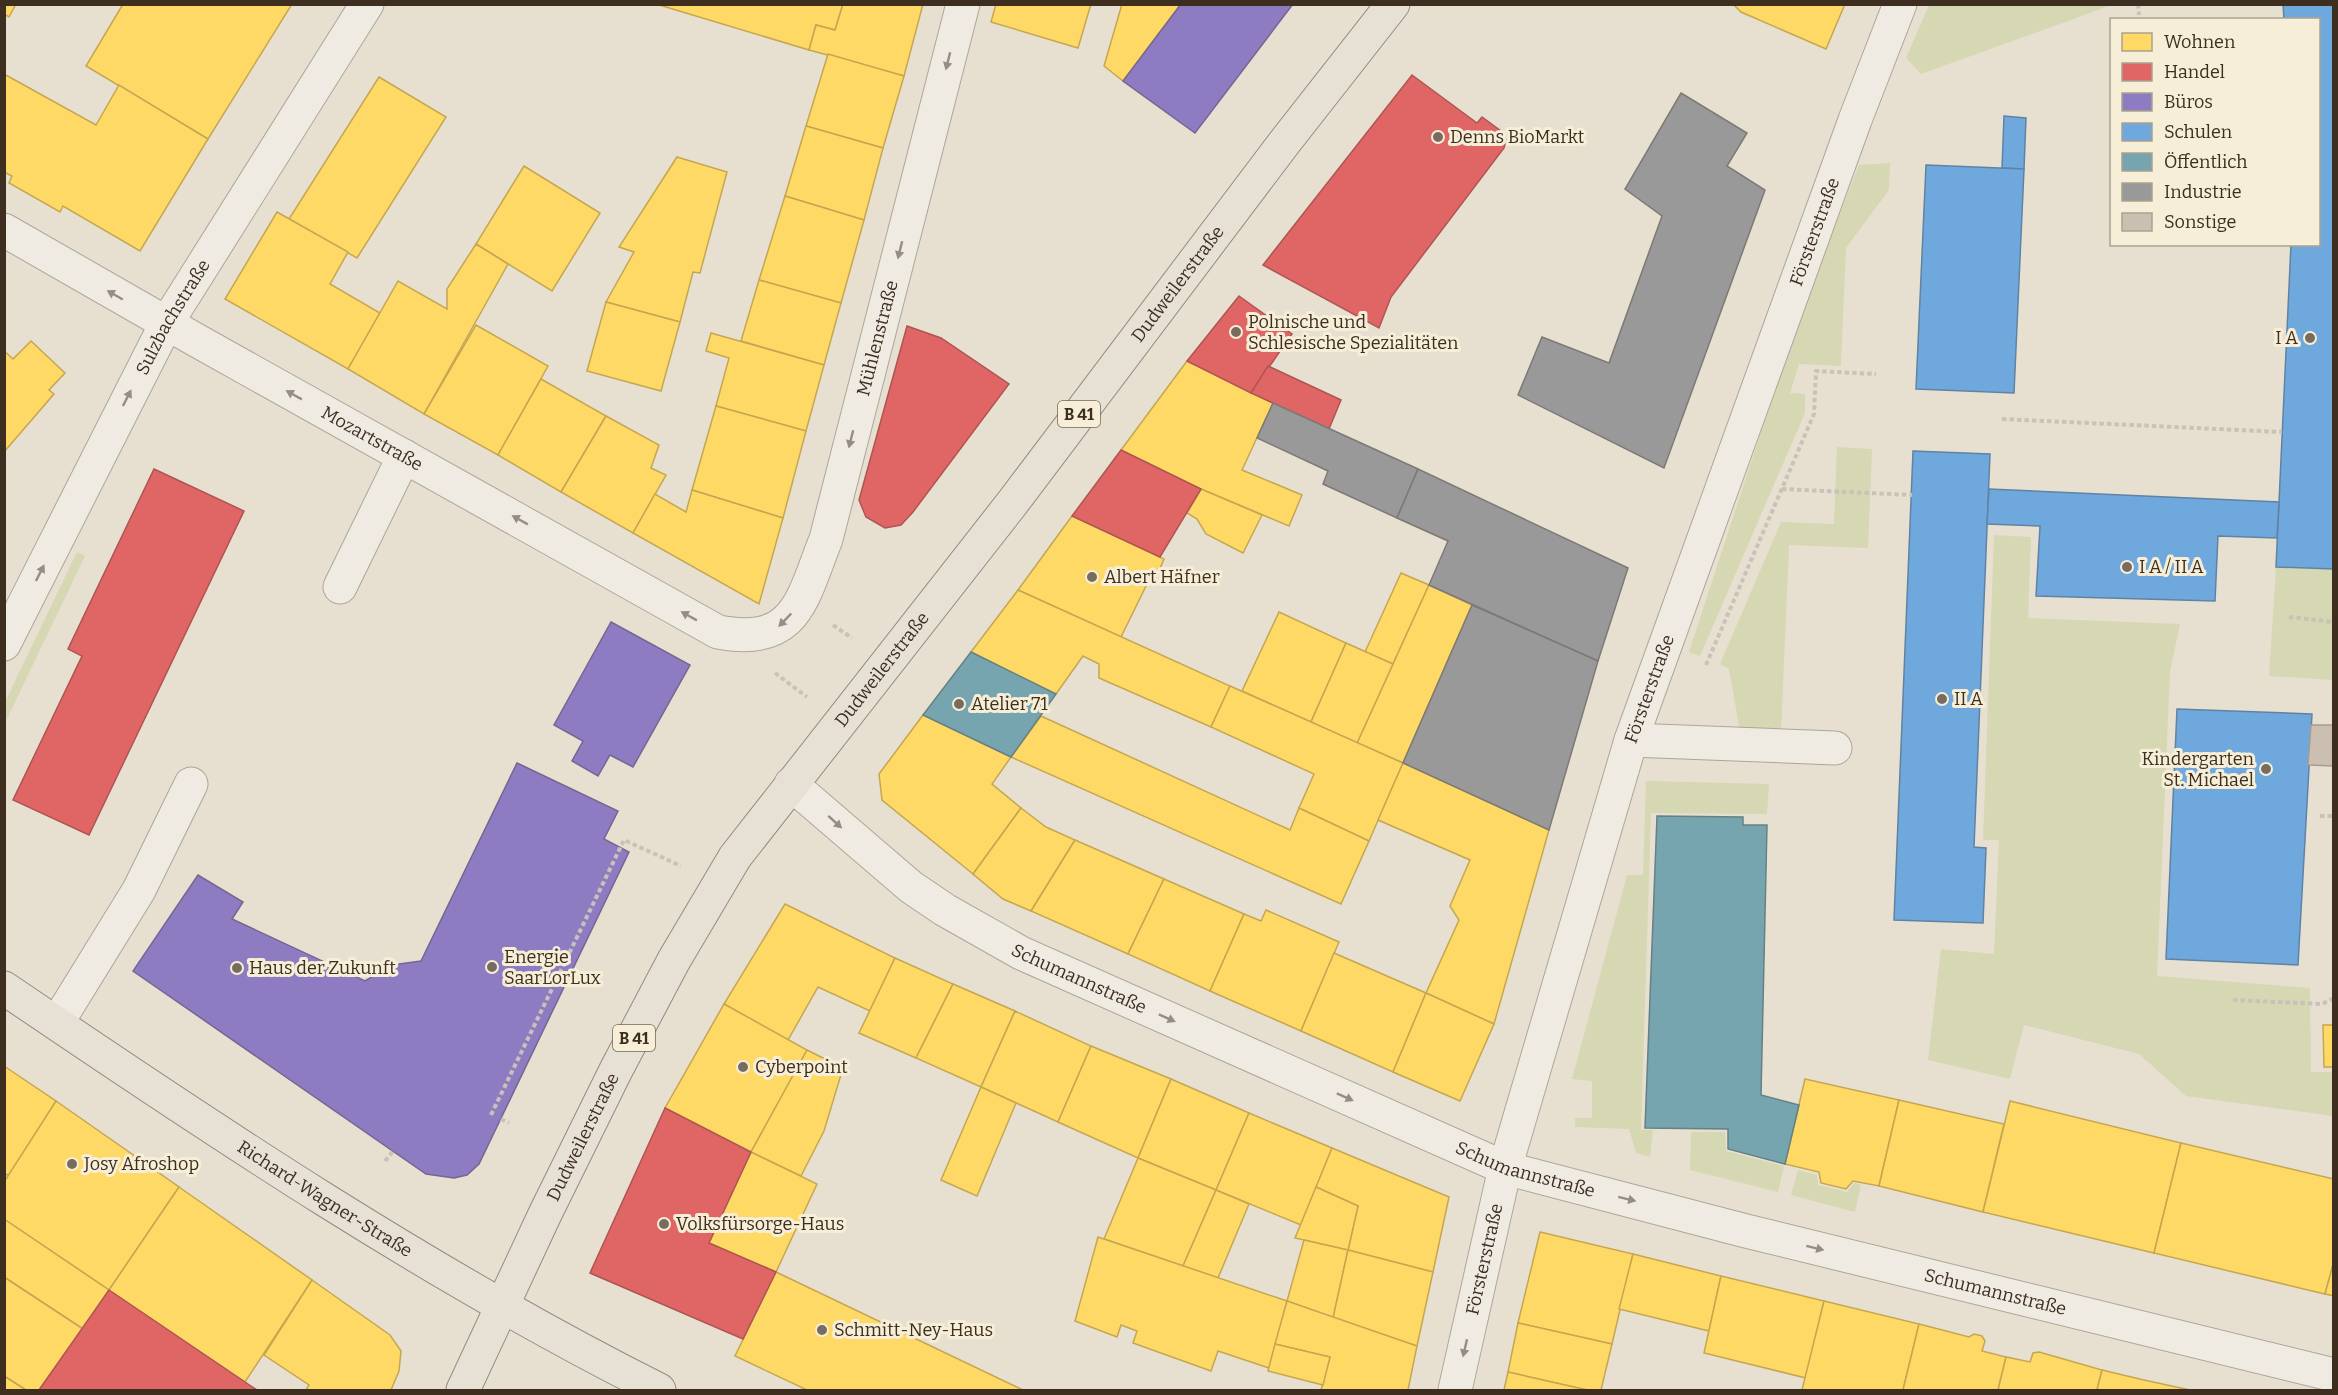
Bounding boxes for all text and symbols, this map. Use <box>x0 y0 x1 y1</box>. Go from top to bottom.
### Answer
legend <box>2110 18 2320 246</box>
text: Wohnen <box>2164 31 2236 53</box>
one-way arrow <box>943 52 953 70</box>
text: Handel <box>2164 61 2225 83</box>
text: Büros <box>2164 91 2213 113</box>
text: Schulen <box>2164 121 2233 143</box>
place label: Denns BioMarkt <box>1450 126 1585 148</box>
marker: Denns BioMarkt <box>1431 130 1445 144</box>
text: Öffentlich <box>2164 151 2247 173</box>
street label: Försterstraße <box>1785 175 1844 289</box>
text: Industrie <box>2164 181 2242 203</box>
text: Sonstige <box>2164 211 2236 233</box>
street label: Dudweilerstraße <box>1127 221 1229 346</box>
one-way arrow <box>894 241 904 259</box>
street label: Sulzbachstraße <box>131 255 215 378</box>
street label: Mühlenstraße <box>852 278 903 398</box>
one-way arrow <box>107 290 124 300</box>
place label: Polnische und Schlesische Spezialitäten <box>1248 311 1459 354</box>
marker: Polnische und Schlesische Spezialitäten <box>1229 325 1243 339</box>
place label: I A <box>2275 327 2298 349</box>
marker: I A <box>2303 331 2317 345</box>
one-way arrow <box>122 390 132 407</box>
one-way arrow <box>285 390 302 400</box>
street label: Mozartstraße <box>317 401 427 476</box>
road number: B 41 <box>1058 401 1100 427</box>
one-way arrow <box>846 430 856 448</box>
one-way arrow <box>511 516 528 526</box>
place label: I A / II A <box>2139 556 2204 578</box>
marker: I A / II A <box>2120 560 2134 574</box>
one-way arrow <box>34 564 44 582</box>
place label: Albert Häfner <box>1104 566 1220 588</box>
marker: Albert Häfner <box>1085 570 1099 584</box>
street label: Dudweilerstraße <box>830 607 934 731</box>
one-way arrow <box>681 611 698 621</box>
one-way arrow <box>778 613 792 627</box>
street label: Försterstraße <box>1620 632 1679 746</box>
place label: II A <box>1954 688 1983 710</box>
marker: II A <box>1935 692 1949 706</box>
place label: Atelier 71 <box>971 693 1048 715</box>
marker: Atelier 71 <box>952 697 966 711</box>
place label: Kindergarten St. Michael <box>2141 748 2255 791</box>
marker: Kindergarten St. Michael <box>2259 762 2273 776</box>
one-way arrow <box>827 815 842 828</box>
street label: Schumannstraße <box>1008 939 1150 1018</box>
place label: Energie SaarLorLux <box>504 946 601 989</box>
place label: Haus der Zukunft <box>249 957 396 979</box>
marker: Energie SaarLorLux <box>485 960 499 974</box>
marker: Haus der Zukunft <box>230 961 244 975</box>
one-way arrow <box>1159 1013 1177 1023</box>
road number: B 41 <box>613 1025 655 1051</box>
place label: Cyberpoint <box>755 1056 848 1078</box>
marker: Cyberpoint <box>736 1060 750 1074</box>
street label: Dudweilerstraße <box>542 1069 624 1205</box>
one-way arrow <box>1337 1093 1354 1102</box>
street label: Richard-Wagner-Straße <box>233 1136 416 1262</box>
street label: Schumannstraße <box>1452 1136 1597 1202</box>
place label: Josy Afroshop <box>83 1153 199 1175</box>
marker: Josy Afroshop <box>65 1157 79 1171</box>
one-way arrow <box>1617 1194 1636 1204</box>
street label: Försterstraße <box>1461 1201 1508 1317</box>
place label: Volksfürsorge-Haus <box>676 1213 844 1235</box>
marker: Volksfürsorge-Haus <box>657 1217 671 1231</box>
one-way arrow <box>1806 1243 1824 1253</box>
street label: Schumannstraße <box>1922 1264 2069 1320</box>
place label: Schmitt-Ney-Haus <box>834 1319 993 1341</box>
marker: Schmitt-Ney-Haus <box>815 1323 829 1337</box>
one-way arrow <box>1459 1339 1469 1357</box>

